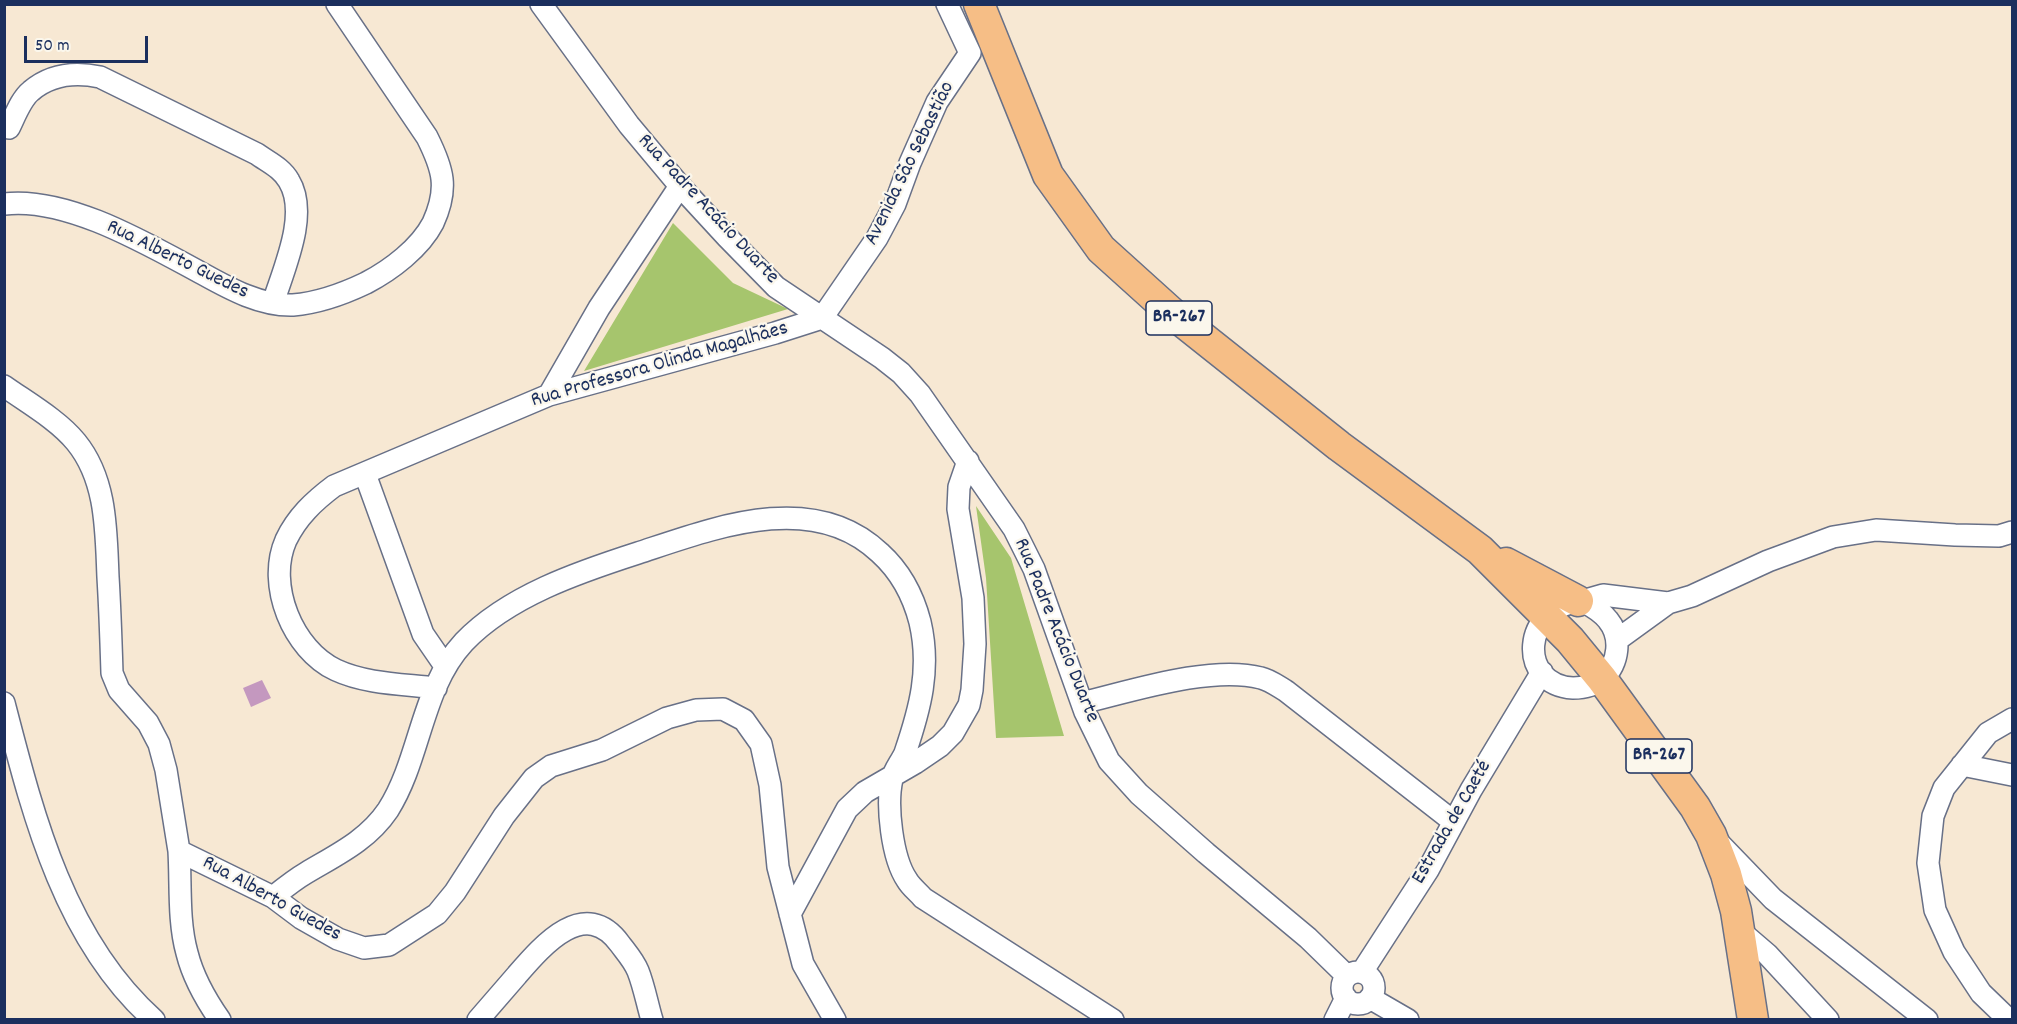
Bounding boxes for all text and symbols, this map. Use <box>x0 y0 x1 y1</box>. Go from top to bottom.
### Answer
scale bar <box>27 24 152 62</box>
text: 50 m <box>35 34 70 59</box>
street label: Avenida São Sebastião <box>860 78 962 250</box>
street label: Rua Padre Acácio Duarte <box>631 130 783 290</box>
street label: Rua Alberto Guedes <box>102 216 252 306</box>
road number: BR-267 <box>1146 301 1212 335</box>
street label: Rua Professora Olinda Magalhães <box>529 317 791 415</box>
street label: Rua Padre Acácio Duarte <box>1007 535 1103 727</box>
road number: BR-267 <box>1626 739 1692 773</box>
street label: Estrada de Caeté <box>1407 757 1499 889</box>
street label: Rua Alberto Guedes <box>197 851 345 949</box>

